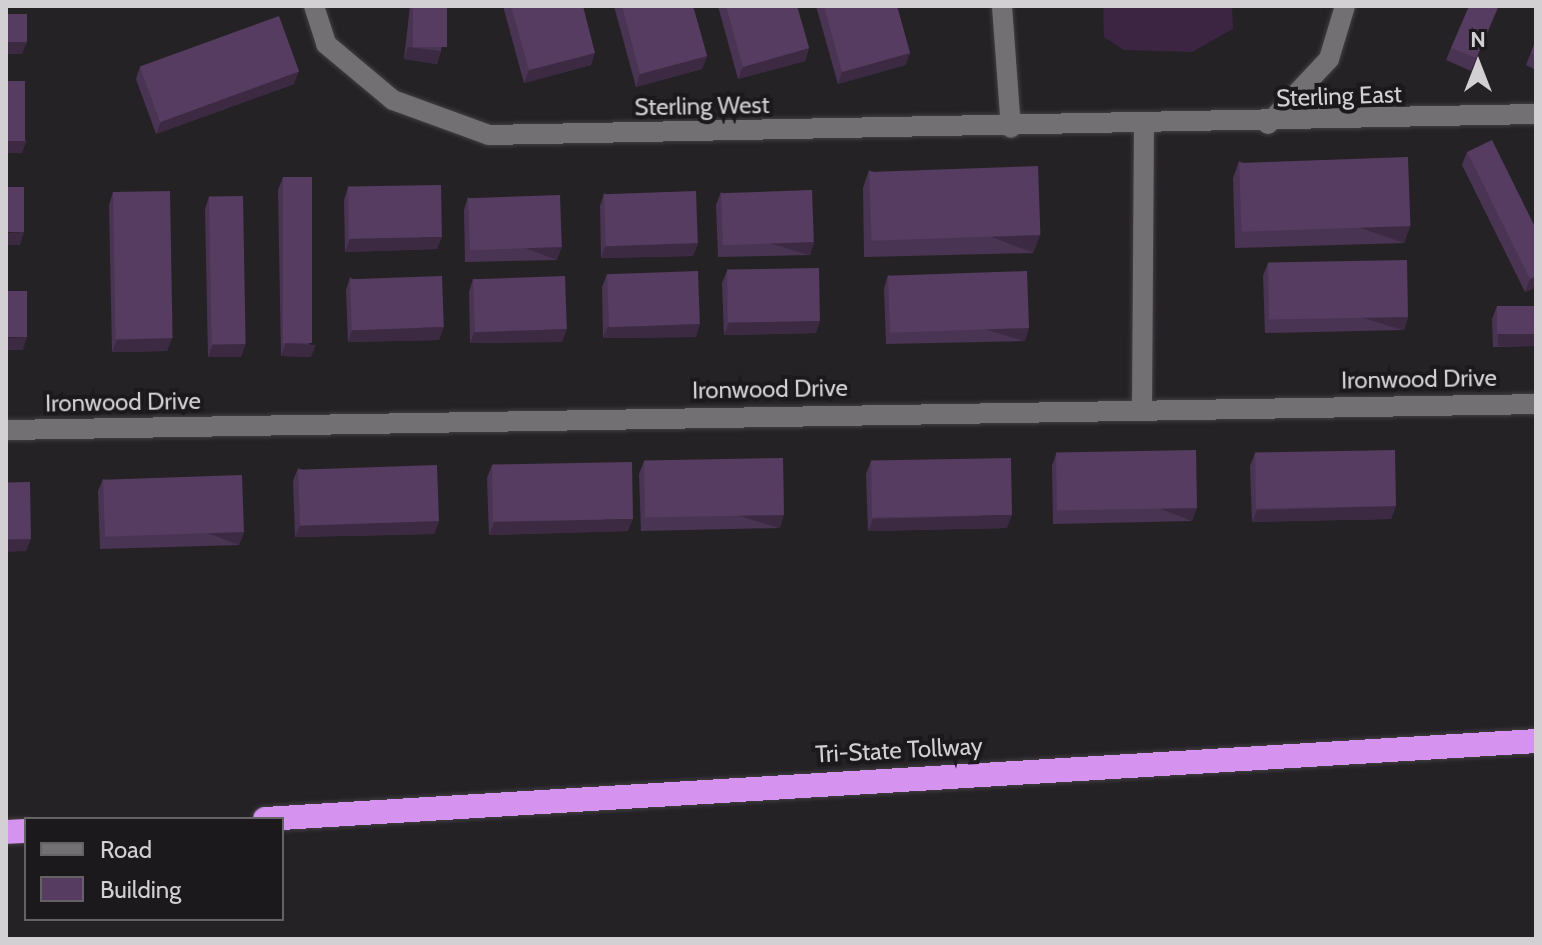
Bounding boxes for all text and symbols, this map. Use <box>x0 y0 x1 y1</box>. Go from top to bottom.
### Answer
north arrow <box>1438 24 1518 104</box>
text: N <box>1470 26 1486 53</box>
street label: Sterling East <box>1276 79 1402 113</box>
street label: Sterling West <box>634 90 770 122</box>
street label: Ironwood Drive <box>1341 363 1497 395</box>
street label: Ironwood Drive <box>692 373 848 405</box>
street label: Ironwood Drive <box>45 386 201 418</box>
street label: Tri-State Tollway <box>815 731 983 769</box>
legend <box>24 817 284 921</box>
text: Road <box>100 835 152 864</box>
text: Building <box>100 875 181 904</box>

